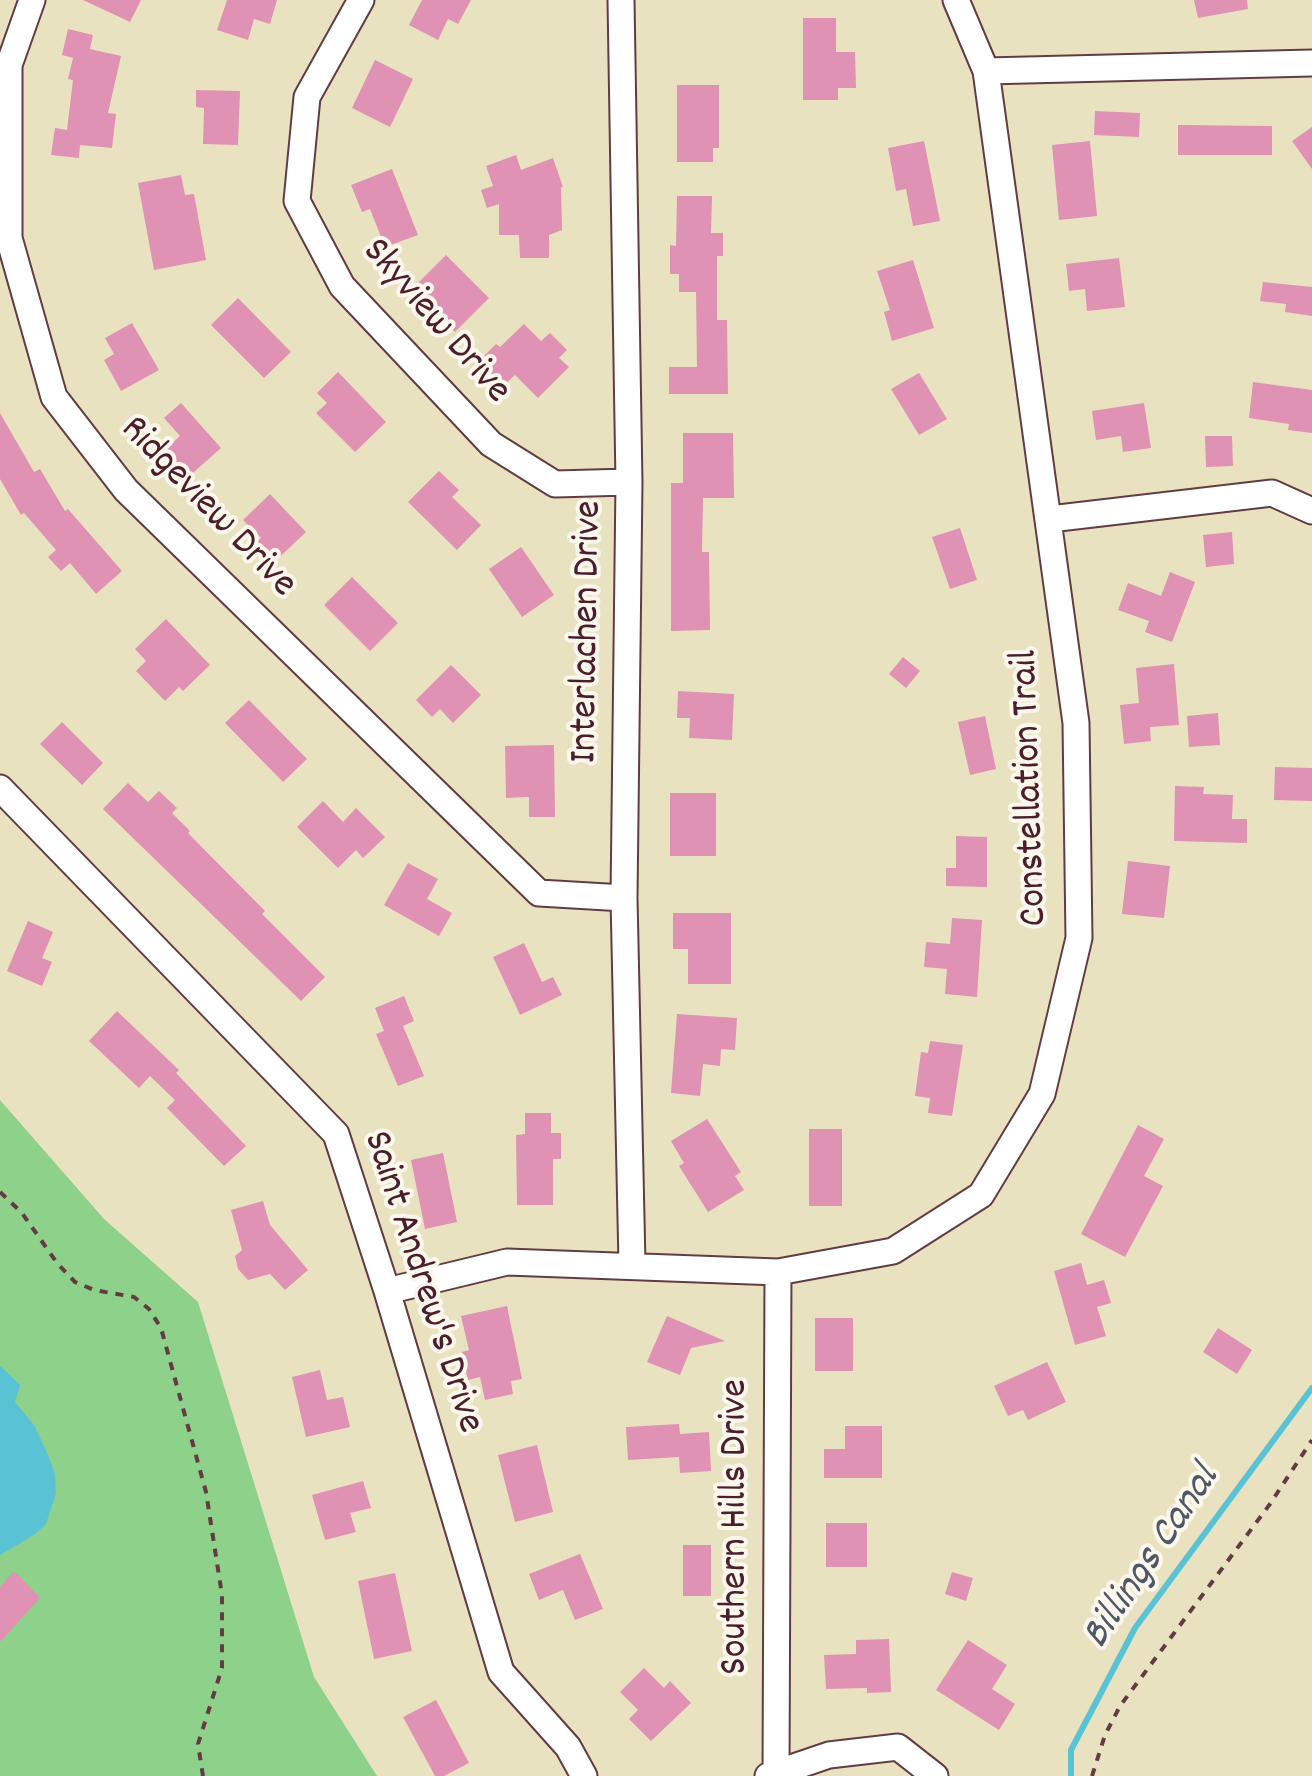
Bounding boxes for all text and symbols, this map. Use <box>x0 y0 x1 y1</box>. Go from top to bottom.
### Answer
street label: Skyview Drive <box>349 230 519 416</box>
street label: Ridgeview Drive <box>107 408 305 610</box>
street label: Interlachen Drive <box>564 500 616 764</box>
street label: Constellation Trail <box>1004 649 1062 927</box>
street label: Saint Andrew's Drive <box>349 1126 491 1440</box>
street label: Southern Hills Drive <box>715 1379 763 1675</box>
water label: Billings Canal <box>1074 1458 1234 1660</box>

